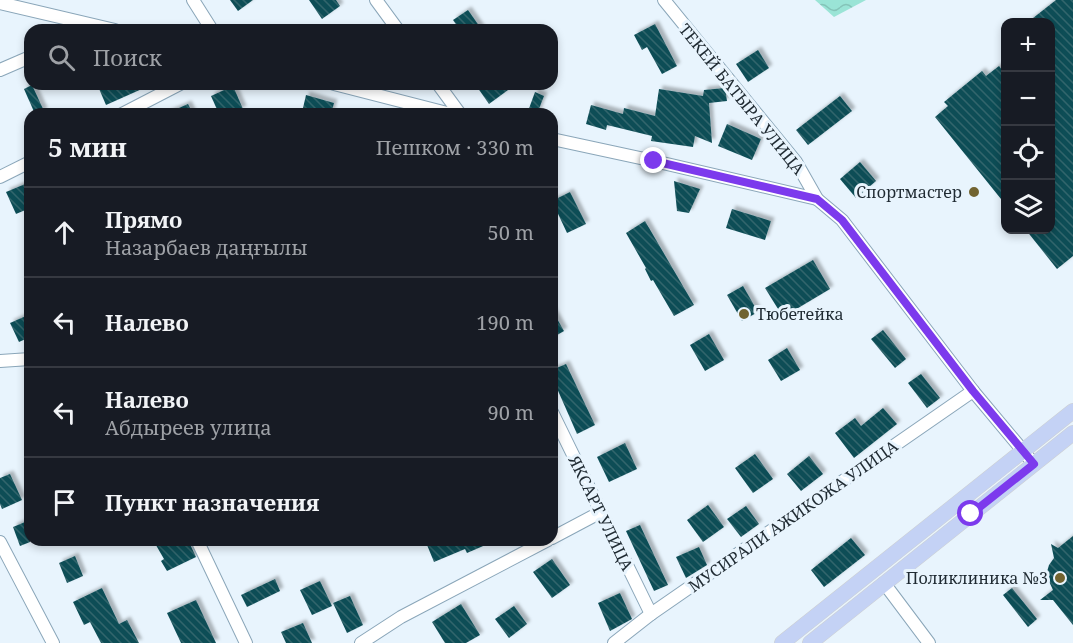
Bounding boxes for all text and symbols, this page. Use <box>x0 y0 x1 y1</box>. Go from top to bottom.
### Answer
map controls <box>1001 18 1055 234</box>
button: + <box>1001 18 1055 72</box>
street label: ТЕКЕЙ БАТЫРА УЛИЦА <box>674 19 810 180</box>
search box <box>24 24 558 90</box>
icon: search <box>45 41 78 74</box>
text: Поиск <box>93 42 162 72</box>
button: − <box>1001 72 1055 126</box>
button: locate <box>1001 126 1055 180</box>
text: 5 мин <box>48 129 127 165</box>
text: Пешком · 330 m <box>376 134 534 161</box>
route end <box>640 147 666 173</box>
button: layers <box>1001 180 1055 234</box>
place label: Спортмастер <box>856 181 962 203</box>
marker: Спортмастер <box>967 185 981 199</box>
text: Прямо <box>105 204 182 234</box>
icon: ahead <box>48 216 81 249</box>
text: 50 m <box>488 219 534 246</box>
text: Назарбаев даңғылы <box>105 234 308 261</box>
place label: Тюбетейка <box>756 303 844 325</box>
icon: left <box>48 306 81 339</box>
text: Налево <box>105 307 189 337</box>
marker: Тюбетейка <box>737 307 751 321</box>
text: 190 m <box>476 309 534 336</box>
text: Налево <box>105 384 189 414</box>
icon: left <box>48 396 81 429</box>
text: 90 m <box>488 399 534 426</box>
text: Абдыреев улица <box>105 414 272 441</box>
street label: МУСИРАЛИ АЖИКОЖА УЛИЦА <box>684 435 903 597</box>
street label: ЯКСАРТ УЛИЦА <box>563 451 639 575</box>
icon: arrive <box>48 486 81 519</box>
text: Пункт назначения <box>105 487 319 517</box>
route start <box>957 500 983 526</box>
place label: Поликлиника №3 <box>906 567 1048 589</box>
marker: Поликлиника №3 <box>1053 571 1067 585</box>

